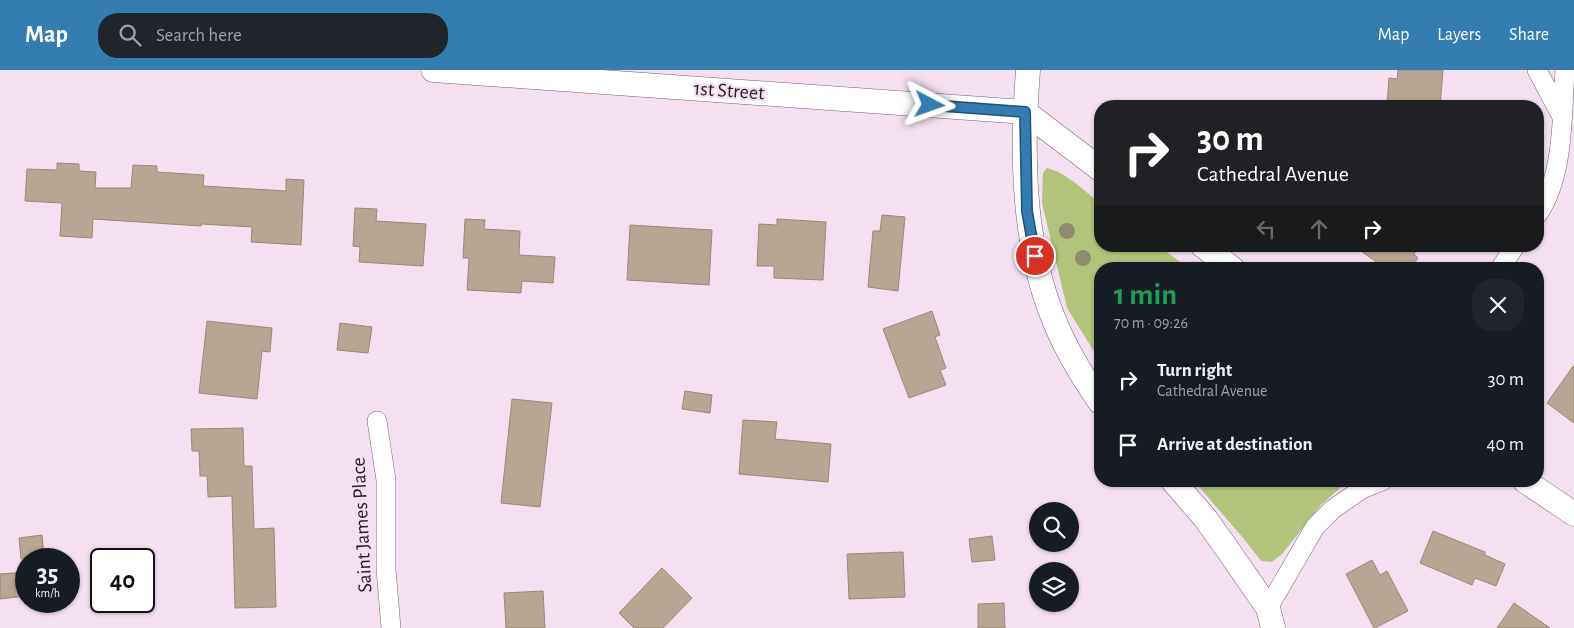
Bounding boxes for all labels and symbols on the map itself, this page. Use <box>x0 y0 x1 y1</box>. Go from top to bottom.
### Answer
position arrow <box>903 78 955 130</box>
street label: 1st Street <box>693 79 766 103</box>
pin <box>1014 235 1056 277</box>
street label: Saint James Place <box>348 457 376 593</box>
speed limit sign: 40 <box>90 548 155 613</box>

